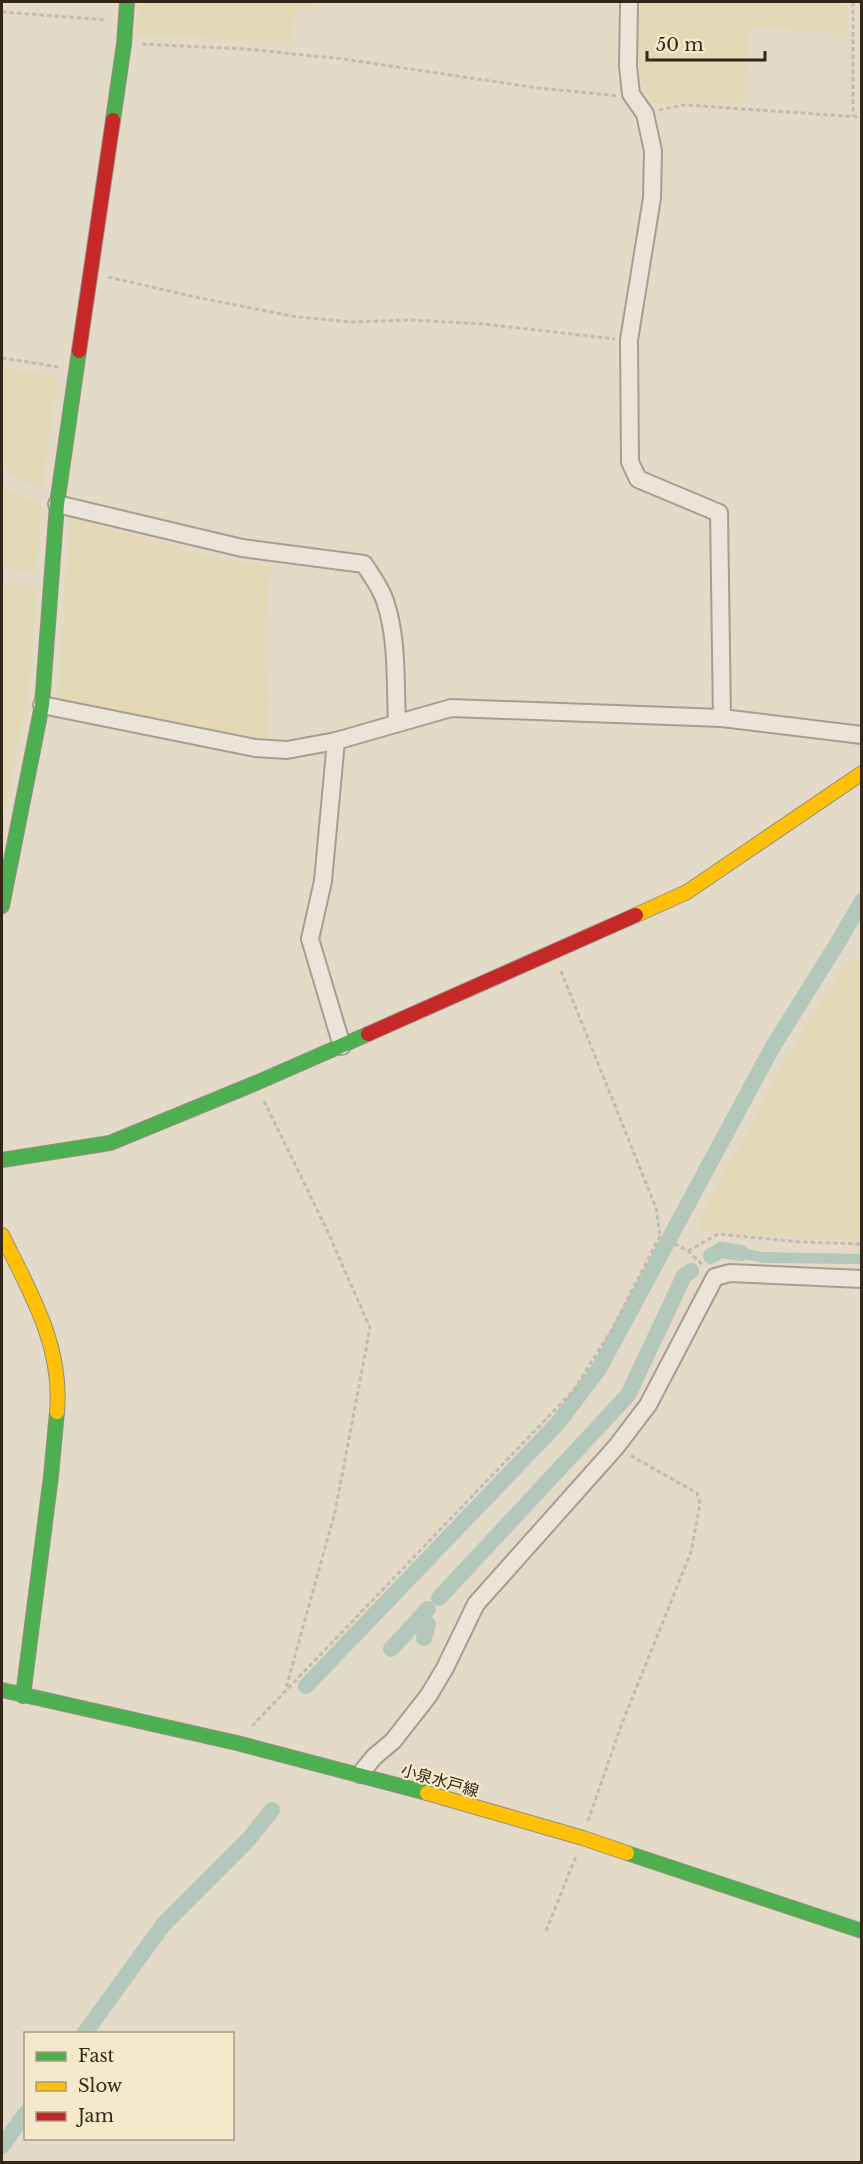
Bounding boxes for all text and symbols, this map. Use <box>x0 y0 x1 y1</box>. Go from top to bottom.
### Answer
scale bar <box>647 24 766 62</box>
text: 50 m <box>656 34 704 56</box>
street label: 小泉水戸線 <box>399 1759 481 1801</box>
legend <box>24 2032 234 2140</box>
text: Fast <box>78 2045 115 2067</box>
text: Slow <box>78 2075 123 2097</box>
text: Jam <box>76 2105 114 2127</box>

